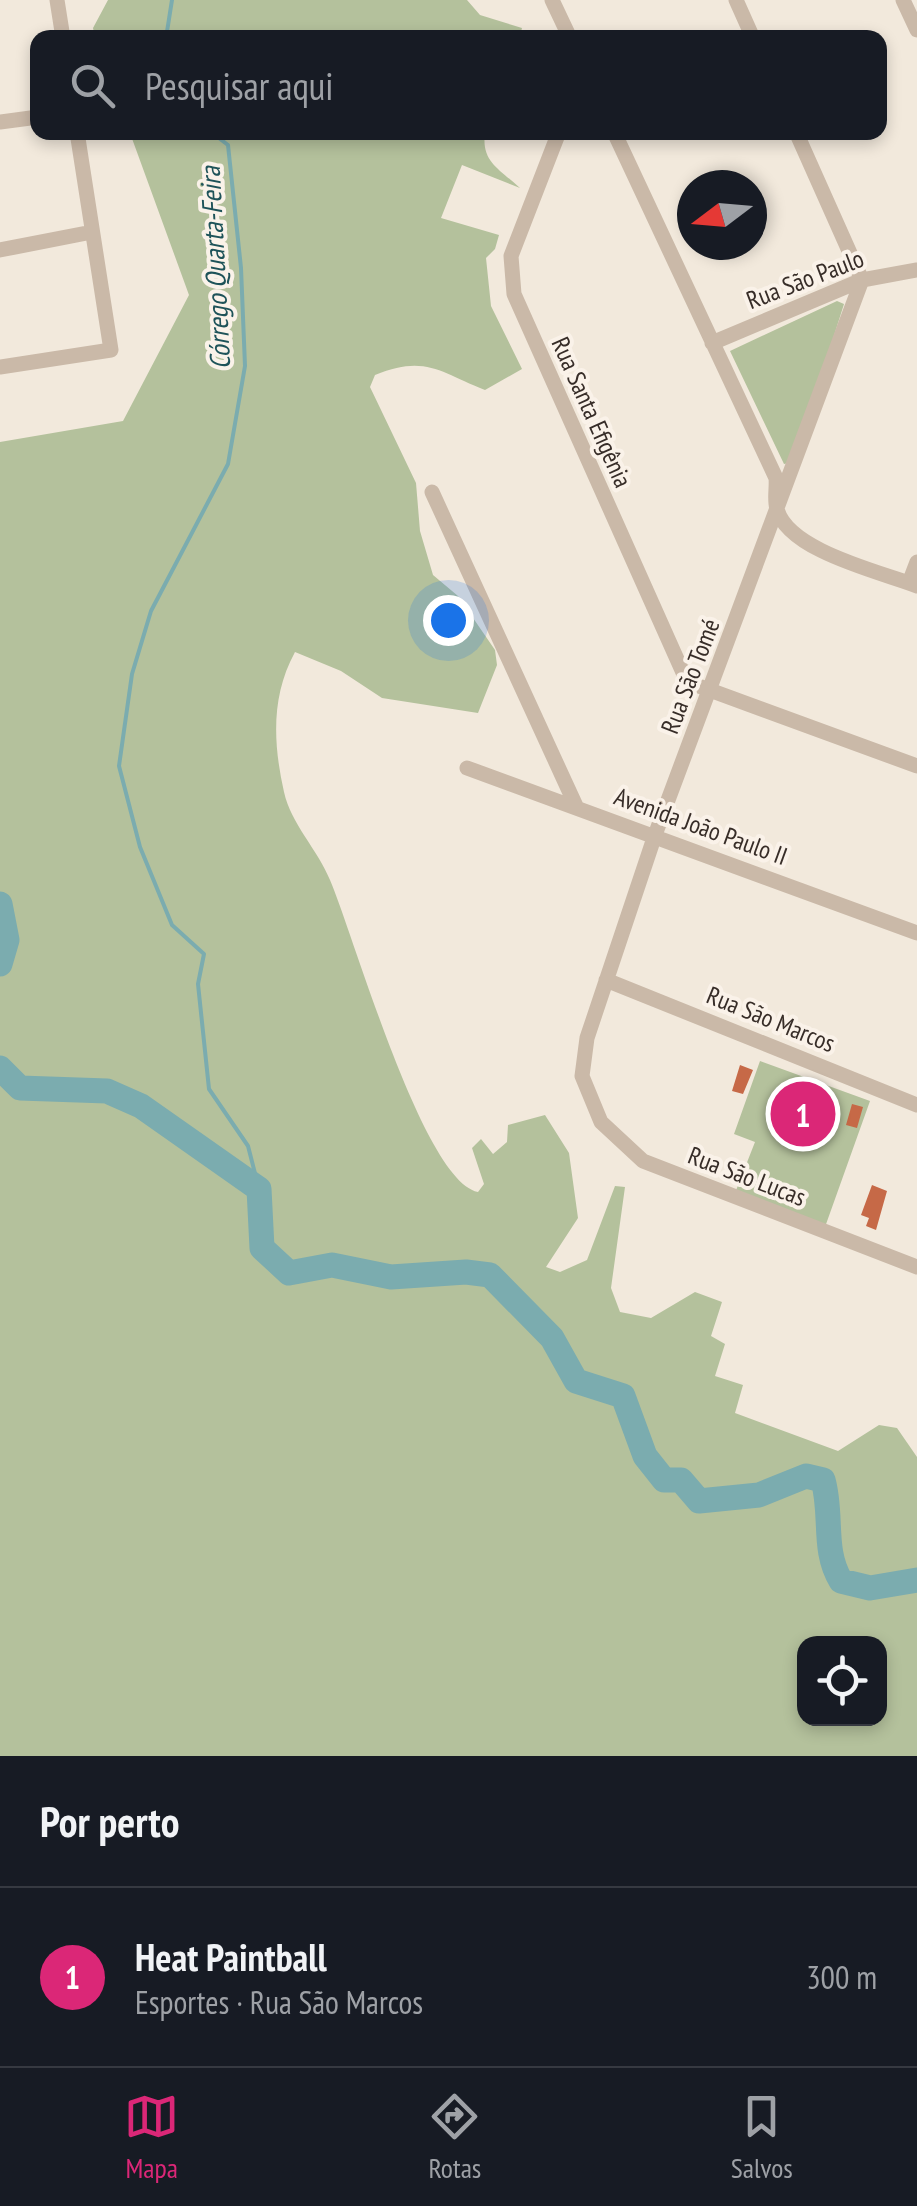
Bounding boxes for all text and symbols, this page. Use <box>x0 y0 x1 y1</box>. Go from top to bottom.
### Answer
search box <box>30 30 887 140</box>
icon: search <box>65 58 120 113</box>
text: Pesquisar aqui <box>145 61 334 110</box>
water label: Córrego Quarta-Feira <box>191 164 238 370</box>
north arrow <box>677 170 767 260</box>
street label: Rua São Paulo <box>742 242 868 316</box>
street label: Rua Santa Efigênia <box>545 332 639 492</box>
your location <box>423 595 474 646</box>
street label: Rua São Tomé <box>654 614 726 738</box>
street label: Avenida João Paulo II <box>610 780 792 872</box>
street label: Rua São Marcos <box>702 979 840 1059</box>
pin: 1 <box>770 1076 836 1152</box>
street label: Rua São Lucas <box>684 1139 810 1213</box>
map controls <box>797 1636 887 1726</box>
button: locate <box>797 1636 887 1726</box>
text: Por perto <box>40 1794 179 1849</box>
text: Heat Paintball <box>135 1932 327 1981</box>
text: 1 <box>65 1956 80 1998</box>
text: 300 m <box>806 1956 877 1998</box>
text: Esportes · Rua São Marcos <box>135 1981 423 2023</box>
tab: Mapa <box>124 2089 179 2186</box>
tab: Rotas <box>427 2089 482 2186</box>
tab: Salvos <box>731 2089 793 2186</box>

